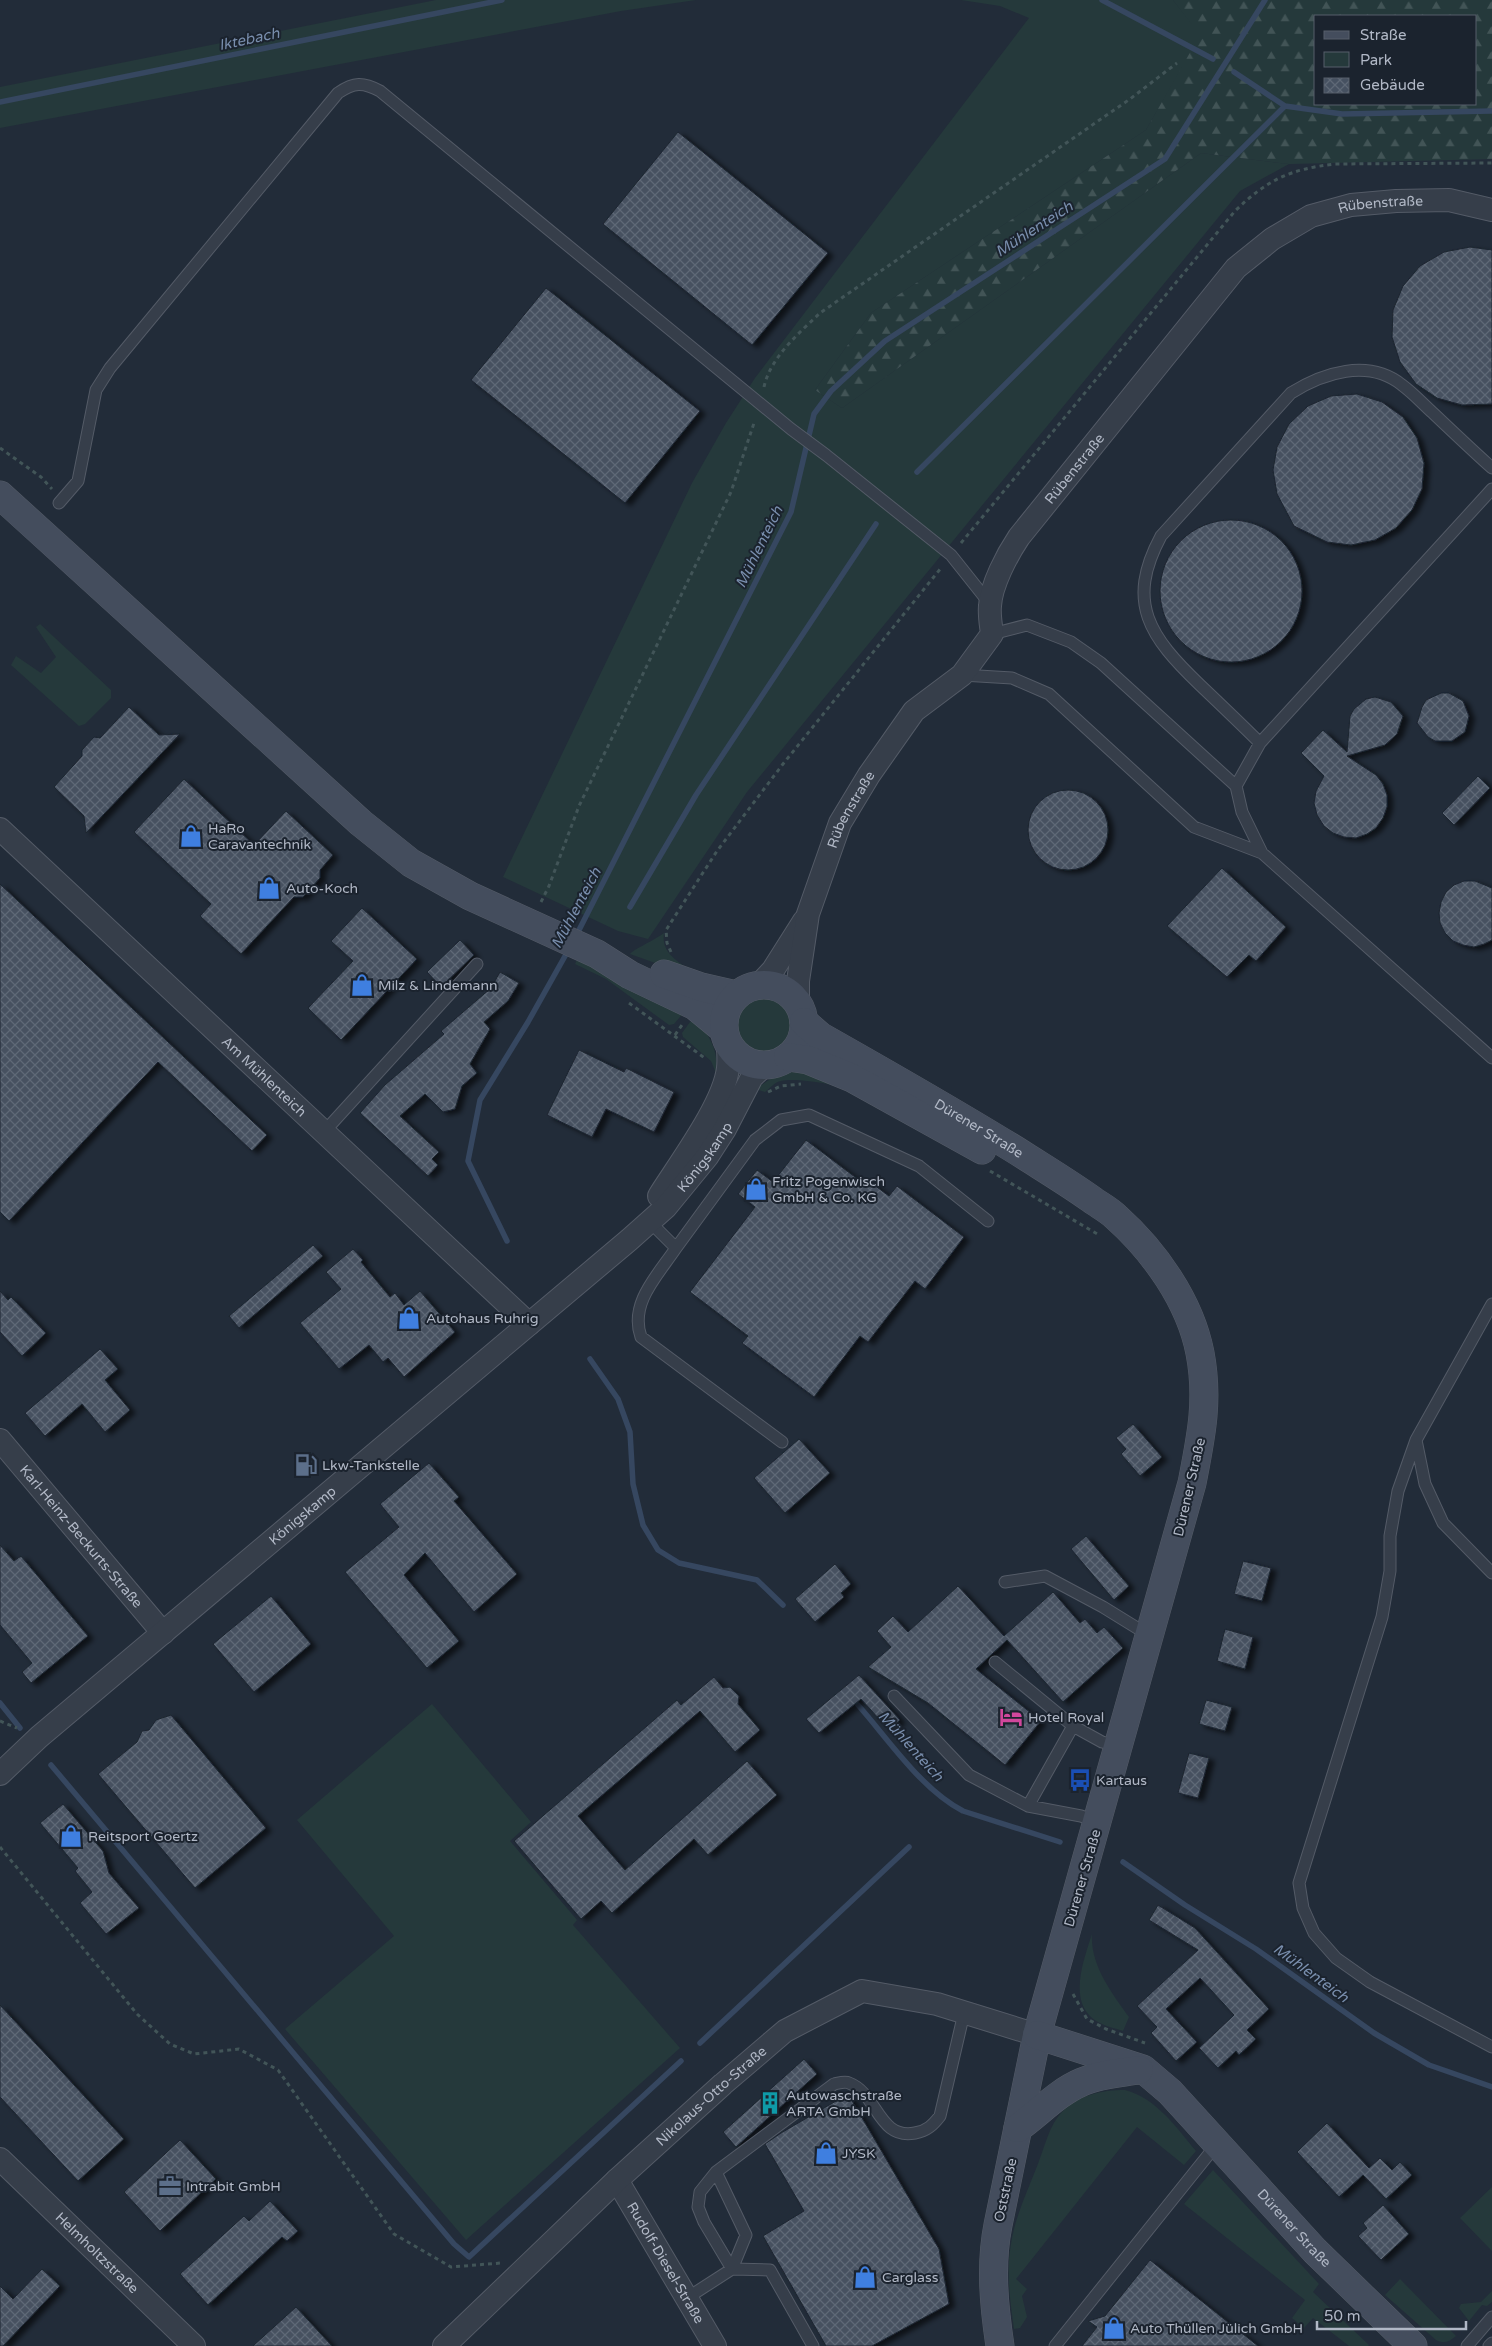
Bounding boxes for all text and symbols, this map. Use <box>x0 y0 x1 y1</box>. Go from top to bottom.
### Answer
legend <box>1314 15 1477 105</box>
water label: Iktebach <box>217 24 282 54</box>
text: Straße <box>1360 26 1406 44</box>
text: Park <box>1360 51 1392 69</box>
text: Gebäude <box>1360 76 1425 94</box>
street label: Rübenstraße <box>1336 192 1423 217</box>
water label: Mühlenteich <box>992 197 1077 261</box>
street label: Rübenstraße <box>1041 430 1108 507</box>
water label: Mühlenteich <box>731 502 787 591</box>
street label: Rübenstraße <box>824 768 879 850</box>
place label: HaRo Caravantechnik <box>208 820 311 853</box>
shop icon: HaRo Caravantechnik <box>178 823 204 849</box>
water label: Mühlenteich <box>547 864 605 951</box>
shop icon: Auto-Koch <box>256 875 282 901</box>
place label: Auto-Koch <box>286 880 358 897</box>
shop icon: Milz & Lindemann <box>349 972 375 998</box>
place label: Milz & Lindemann <box>378 977 497 994</box>
street label: Am Mühlenteich <box>218 1033 310 1120</box>
street label: Dürener Straße <box>931 1095 1026 1162</box>
street label: Königskamp <box>674 1119 736 1196</box>
place label: Fritz Pogenwisch GmbH & Co. KG <box>772 1173 885 1206</box>
shop icon: Fritz Pogenwisch GmbH & Co. KG <box>743 1176 769 1202</box>
shop icon: Autohaus Ruhrig <box>396 1305 422 1331</box>
place label: Autohaus Ruhrig <box>426 1310 538 1327</box>
street label: Dürener Straße <box>1170 1436 1209 1538</box>
fuel station icon: Lkw-Tankstelle <box>293 1452 319 1478</box>
place label: Lkw-Tankstelle <box>322 1457 420 1474</box>
street label: Karl-Heinz-Beckurts-Straße <box>16 1462 146 1611</box>
street label: Königskamp <box>266 1482 340 1549</box>
hotel icon: Hotel Royal <box>998 1704 1024 1730</box>
water label: Mühlenteich <box>875 1707 948 1786</box>
place label: Hotel Royal <box>1028 1709 1104 1726</box>
bus stop icon: Kartaus <box>1067 1767 1093 1793</box>
place label: Kartaus <box>1096 1772 1147 1789</box>
shop icon: Reitsport Goertz <box>58 1823 84 1849</box>
street label: Dürener Straße <box>1060 1827 1105 1929</box>
place label: Reitsport Goertz <box>88 1828 198 1845</box>
water label: Mühlenteich <box>1270 1940 1353 2007</box>
street label: Nikolaus-Otto-Straße <box>652 2043 770 2150</box>
place label: Autowaschstraße ARTA GmbH <box>786 2087 902 2120</box>
building icon: Autowaschstraße ARTA GmbH <box>757 2090 783 2116</box>
shop icon: JYSK <box>813 2140 839 2166</box>
place label: JYSK <box>842 2145 875 2162</box>
street label: Oststraße <box>990 2156 1021 2224</box>
office icon: Intrabit GmbH <box>157 2173 183 2199</box>
place label: Intrabit GmbH <box>186 2178 281 2195</box>
street label: Dürener Straße <box>1253 2185 1335 2271</box>
street label: Rudolf-Diesel-Straße <box>623 2199 708 2327</box>
street label: Helmholtzstraße <box>52 2209 142 2297</box>
shop icon: Carglass <box>852 2264 878 2290</box>
place label: Carglass <box>882 2269 939 2286</box>
scale bar <box>1317 2298 1466 2330</box>
text: 50 m <box>1324 2307 1361 2325</box>
shop icon: Auto Thüllen Jülich GmbH <box>1101 2315 1127 2341</box>
place label: Auto Thüllen Jülich GmbH <box>1130 2320 1303 2337</box>

